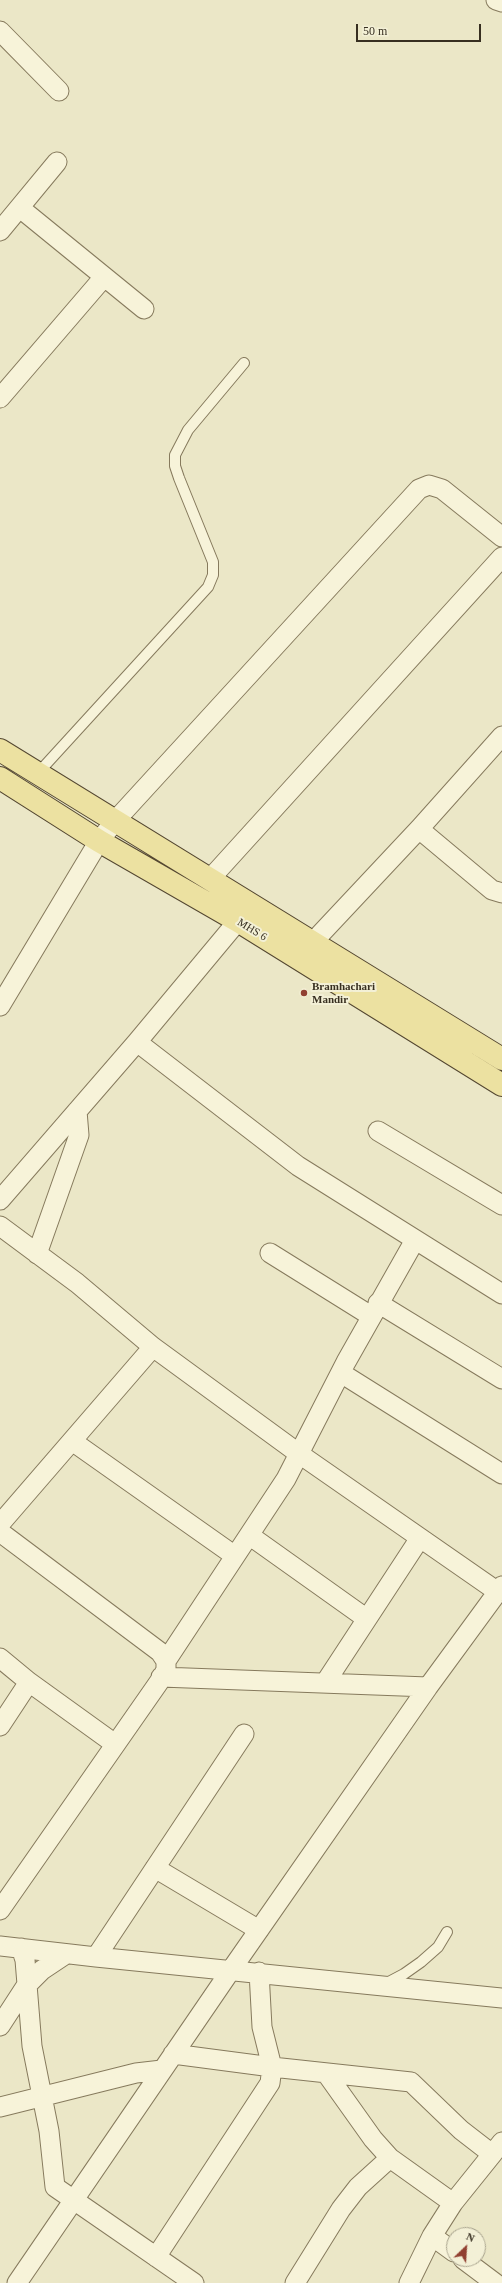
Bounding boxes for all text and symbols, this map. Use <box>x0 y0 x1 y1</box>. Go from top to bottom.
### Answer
scale bar <box>358 16 483 42</box>
text: 50 m <box>363 24 387 38</box>
street label: MHS 6 <box>235 916 269 944</box>
place label: Bramhachari Mandir <box>312 980 375 1006</box>
marker: Bramhachari Mandir <box>299 988 309 998</box>
north arrow <box>446 2227 486 2267</box>
text: N <box>465 2230 477 2244</box>

